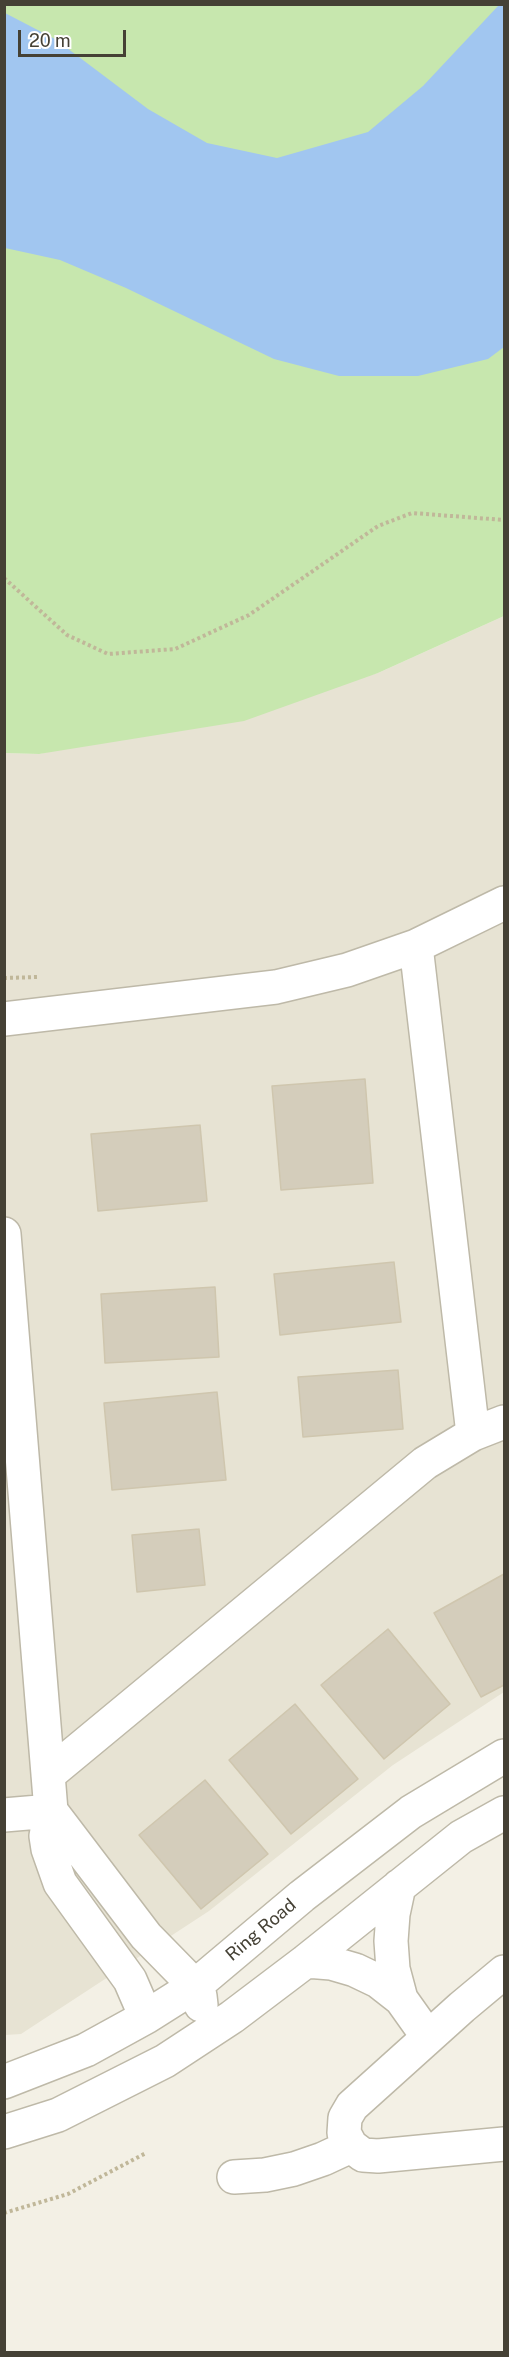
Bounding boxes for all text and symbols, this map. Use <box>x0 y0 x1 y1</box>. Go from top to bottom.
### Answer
scale bar <box>21 18 129 56</box>
text: 20 m <box>29 30 71 51</box>
street label: Ring Road <box>221 1894 301 1966</box>

